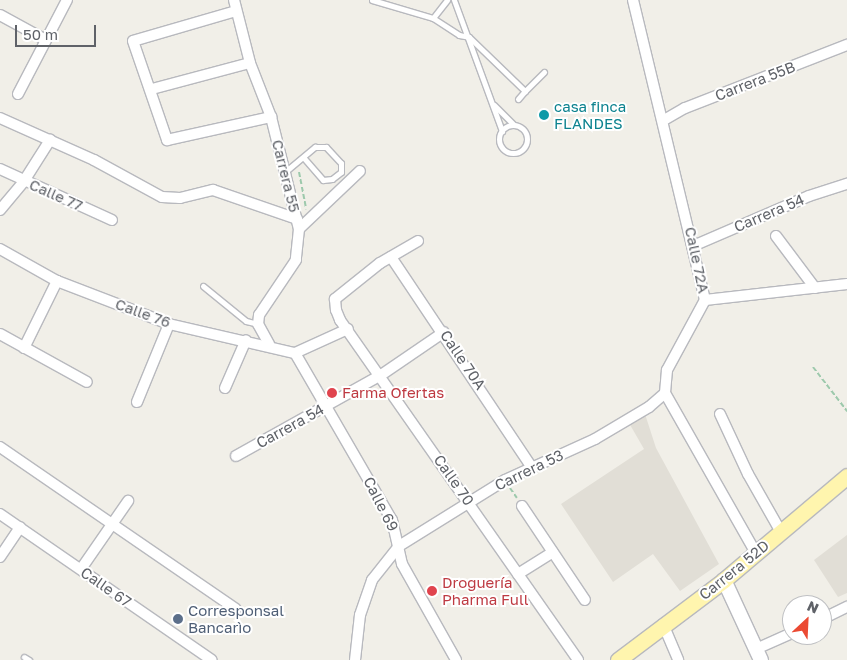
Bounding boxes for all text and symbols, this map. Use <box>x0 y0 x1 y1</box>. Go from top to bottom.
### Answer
scale bar <box>18 15 99 47</box>
text: 50 m <box>23 25 58 43</box>
street label: Carrera 55B <box>712 57 798 105</box>
place label: casa finca FLANDES <box>554 97 626 132</box>
marker: casa finca FLANDES <box>538 109 550 121</box>
street label: Carrera 55 <box>268 138 304 214</box>
street label: Calle 77 <box>27 175 85 215</box>
street label: Carrera 54 <box>731 190 807 236</box>
street label: Calle 72A <box>681 225 713 295</box>
street label: Calle 76 <box>113 295 173 331</box>
street label: Calle 70A <box>437 327 489 393</box>
place label: Farma Ofertas <box>342 384 444 402</box>
marker: Farma Ofertas <box>326 387 338 399</box>
street label: Carrera 54 <box>253 400 327 452</box>
street label: Carrera 53 <box>492 446 566 494</box>
street label: Calle 70 <box>430 451 478 509</box>
street label: Calle 69 <box>360 474 402 534</box>
street label: Carrera 52D <box>695 536 773 604</box>
street label: Calle 67 <box>77 563 135 611</box>
place label: Droguería Pharma Full <box>442 573 528 608</box>
marker: Droguería Pharma Full <box>426 585 438 597</box>
north arrow <box>782 595 832 645</box>
text: N <box>805 597 822 617</box>
place label: Corresponsal Bancarìo <box>188 601 284 636</box>
marker: Corresponsal Bancarìo <box>172 613 184 625</box>

